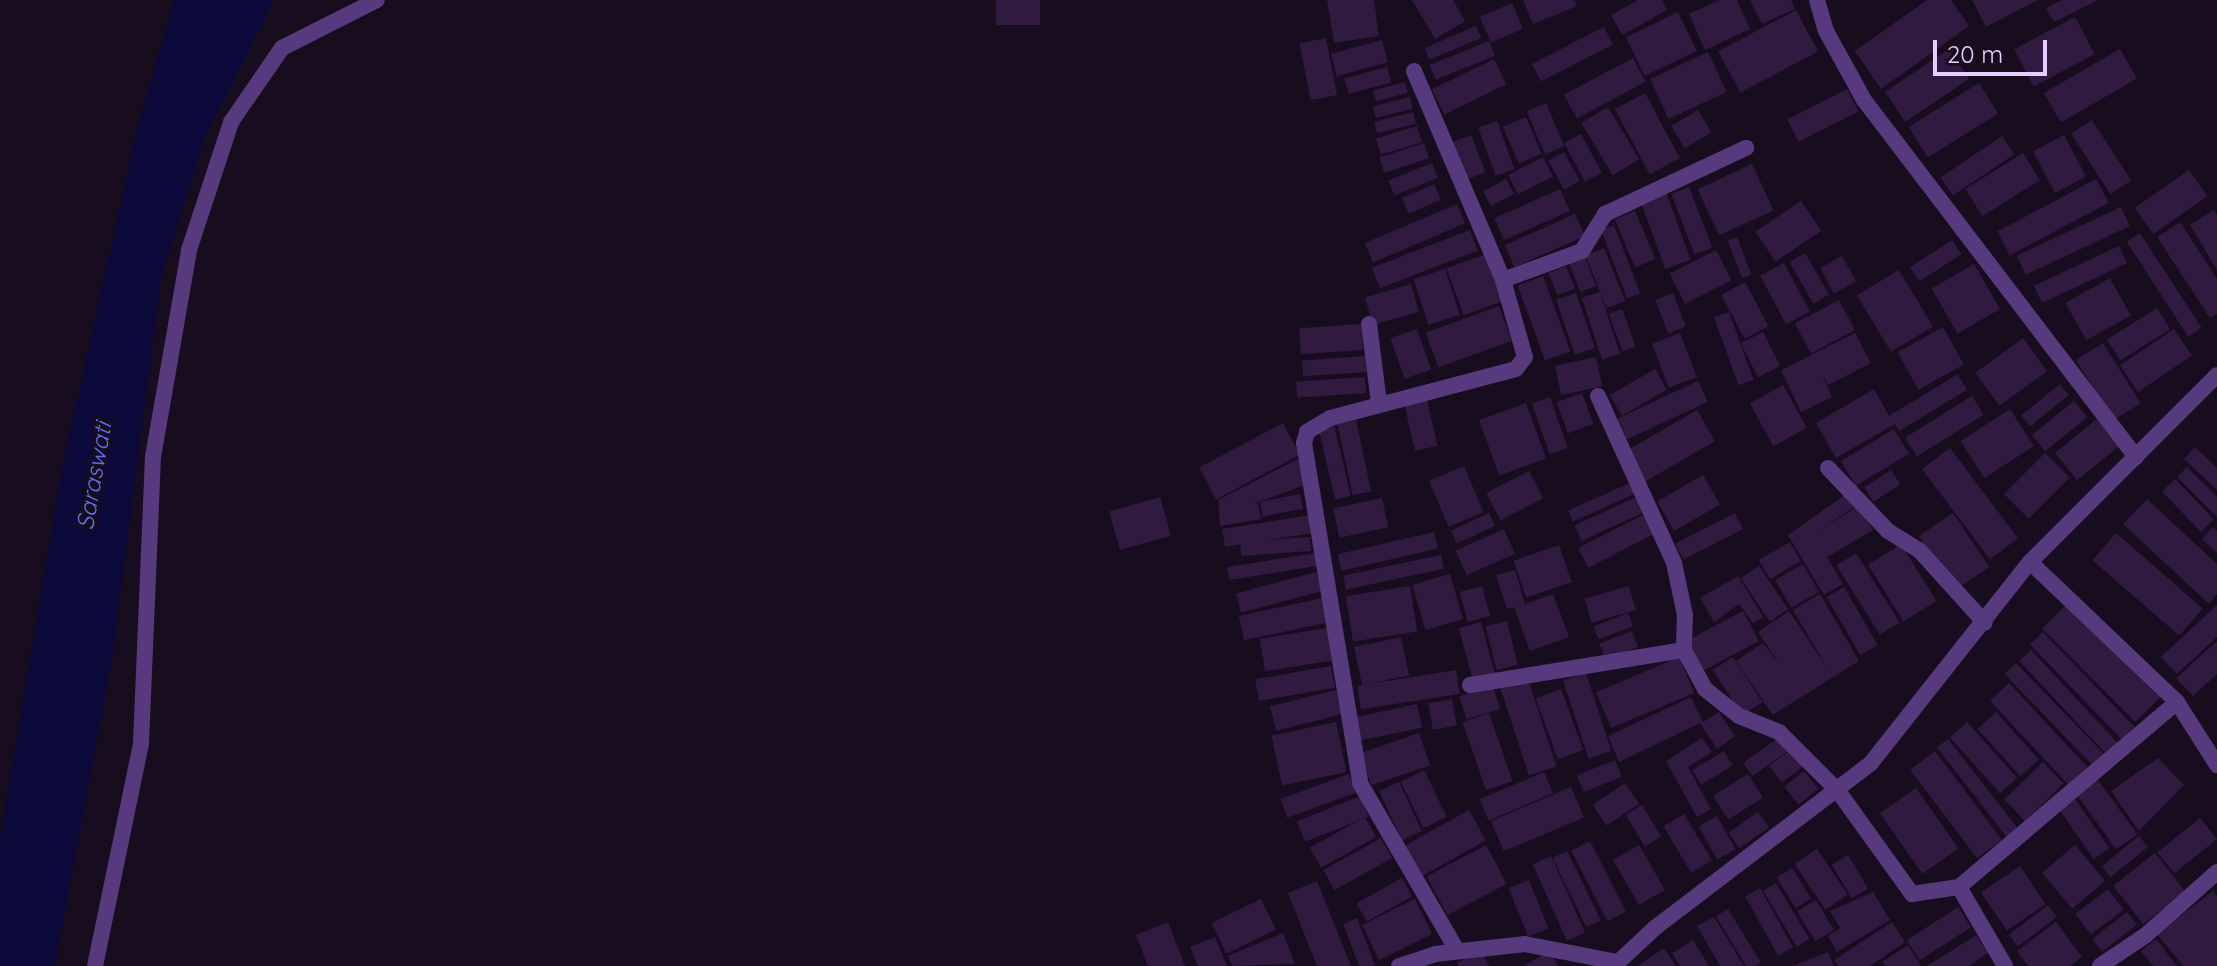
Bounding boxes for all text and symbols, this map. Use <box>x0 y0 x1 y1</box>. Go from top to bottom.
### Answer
scale bar <box>1937 24 2051 74</box>
text: 20 m <box>1947 39 2003 69</box>
water label: Saraswati <box>70 420 118 532</box>

